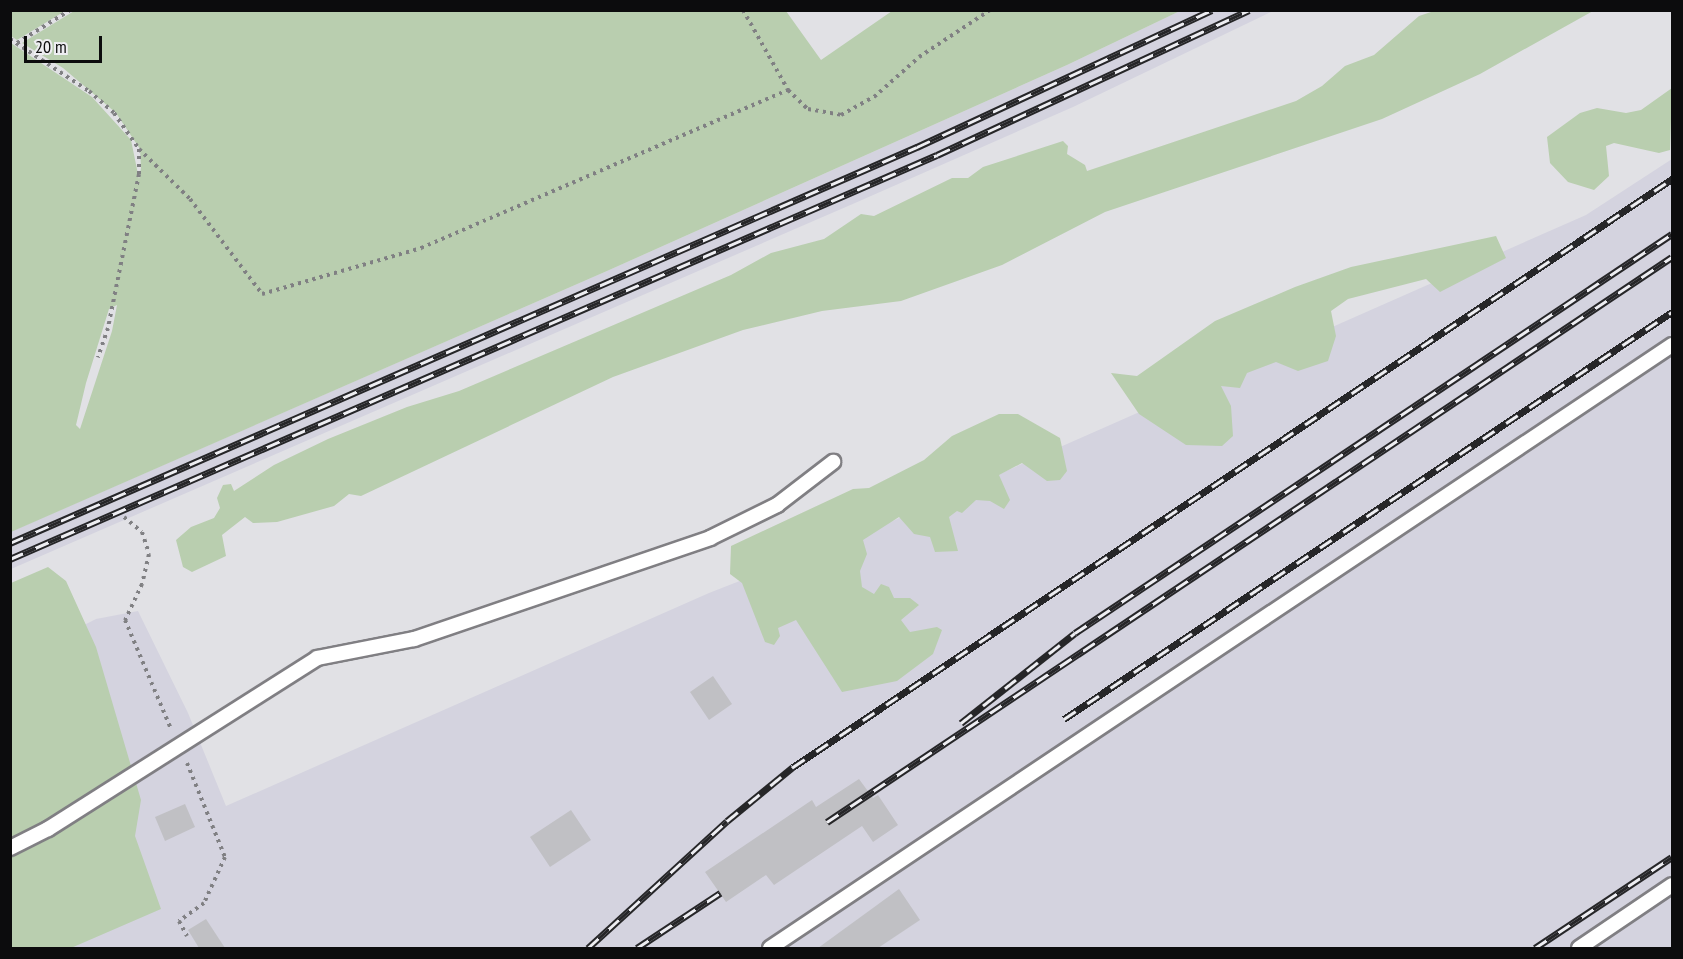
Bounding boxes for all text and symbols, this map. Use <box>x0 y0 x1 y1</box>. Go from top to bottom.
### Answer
scale bar <box>27 24 105 62</box>
text: 20 m <box>35 35 67 58</box>

